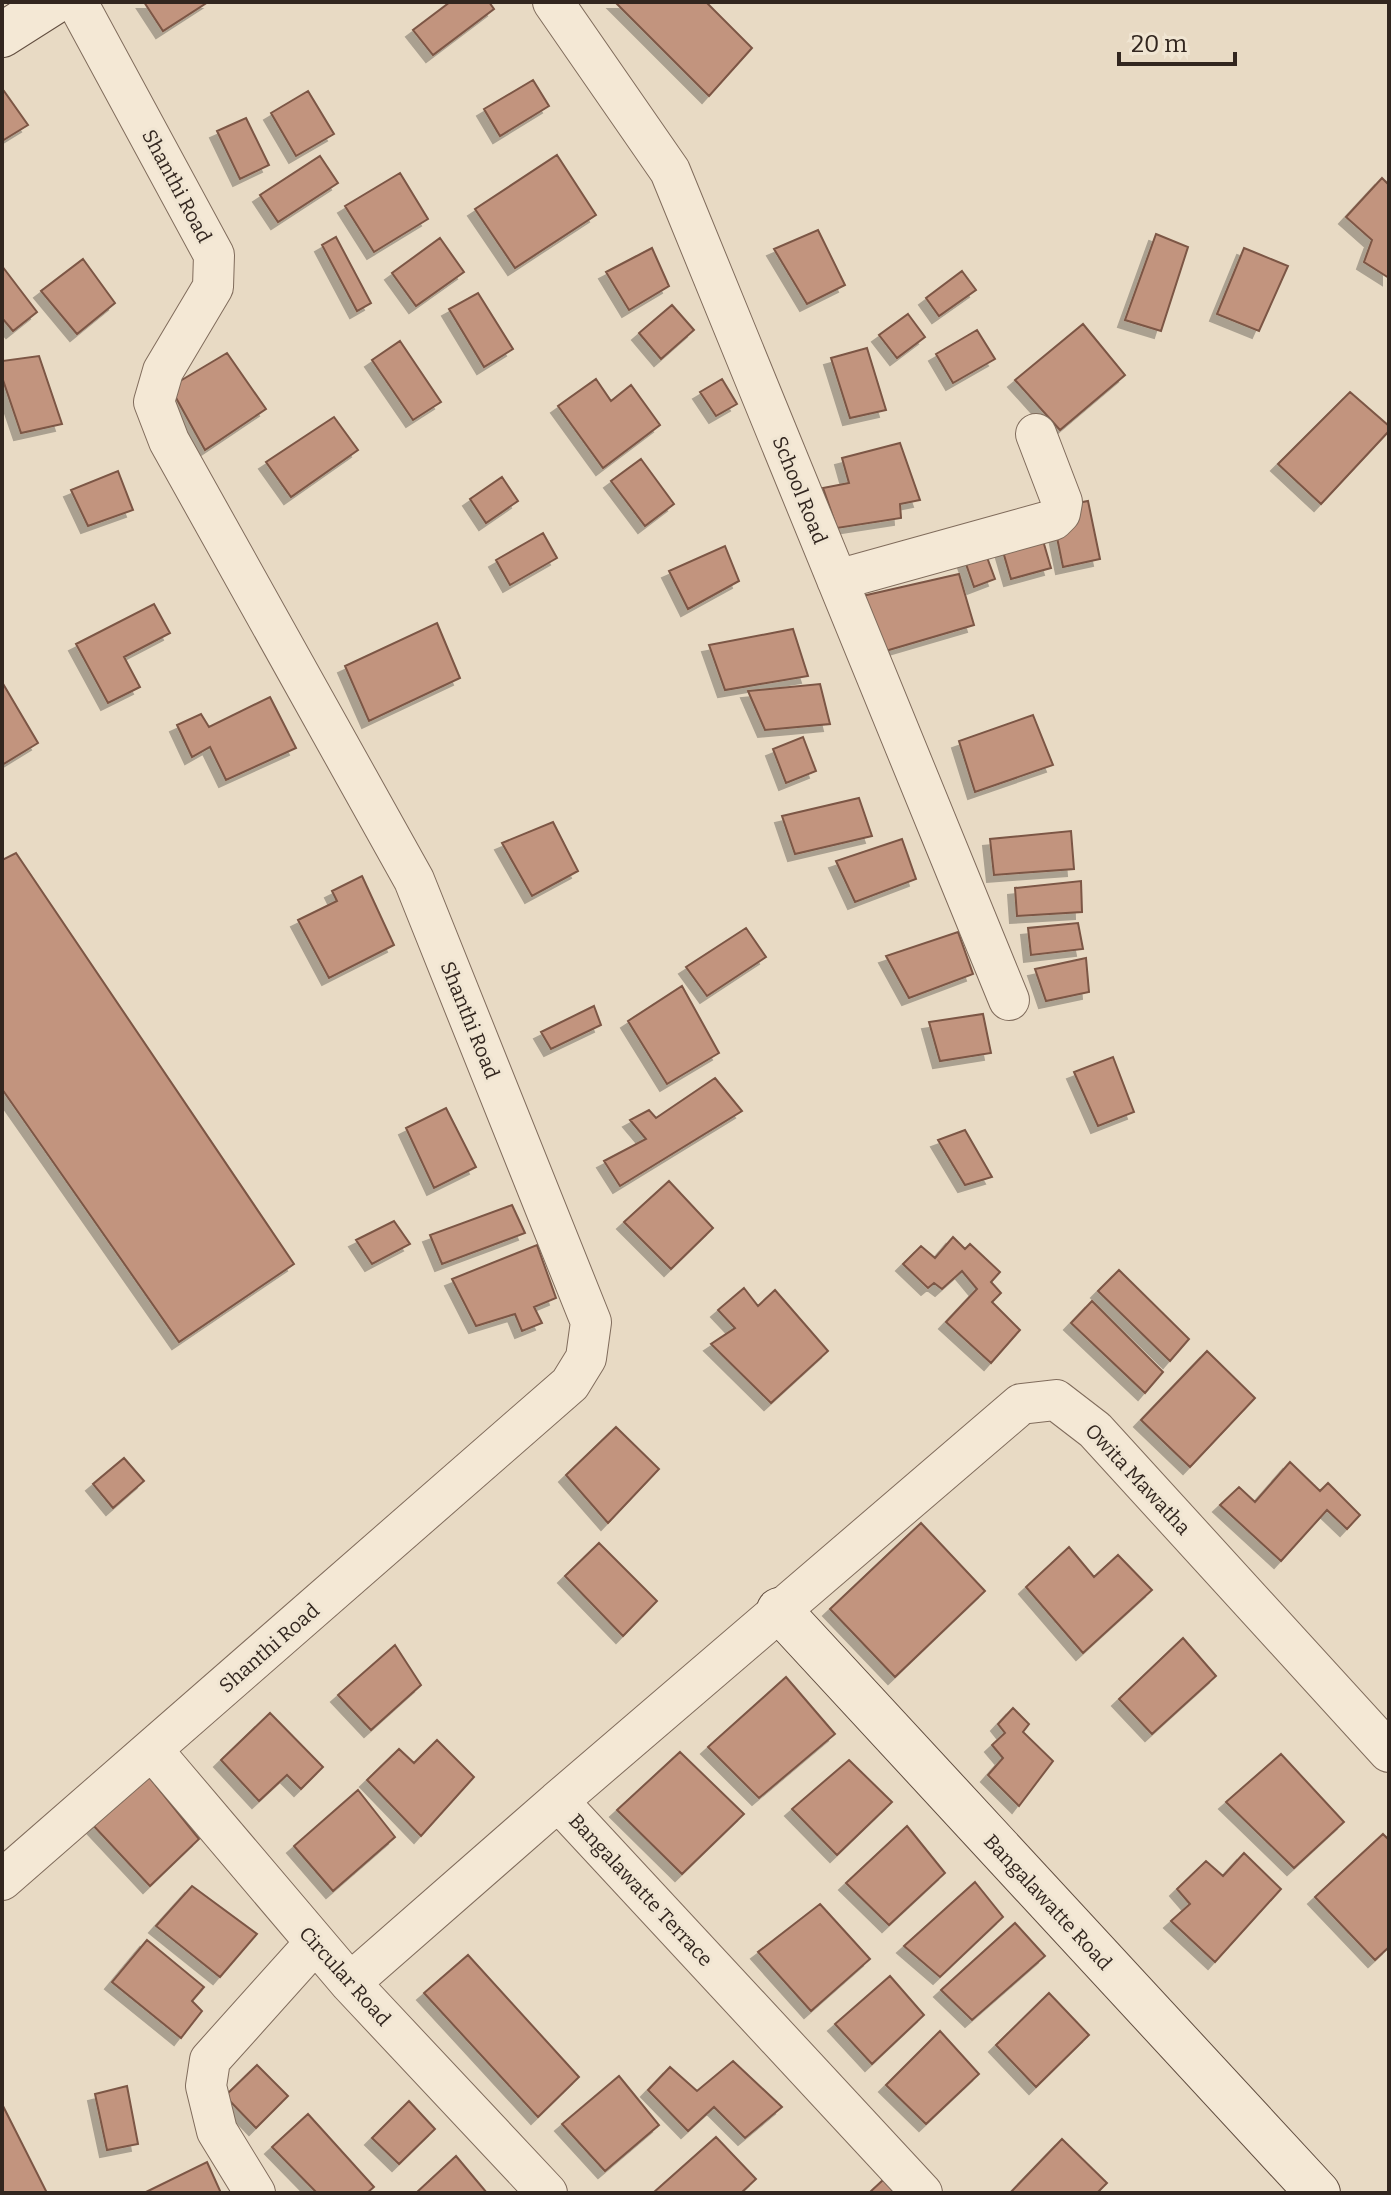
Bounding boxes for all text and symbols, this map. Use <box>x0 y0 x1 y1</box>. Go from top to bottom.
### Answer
scale bar <box>1119 16 1235 66</box>
text: 20 m <box>1131 30 1187 58</box>
street label: Shanthi Road <box>137 125 217 247</box>
street label: School Road <box>768 433 833 547</box>
street label: Shanthi Road <box>436 958 504 1082</box>
street label: Owita Mawatha <box>1080 1418 1196 1540</box>
street label: Shanthi Road <box>214 1598 324 1698</box>
street label: Bangalawatte Terrace <box>564 1809 718 1971</box>
street label: Bangalawatte Road <box>979 1829 1117 1975</box>
street label: Circular Road <box>294 1921 396 2031</box>

